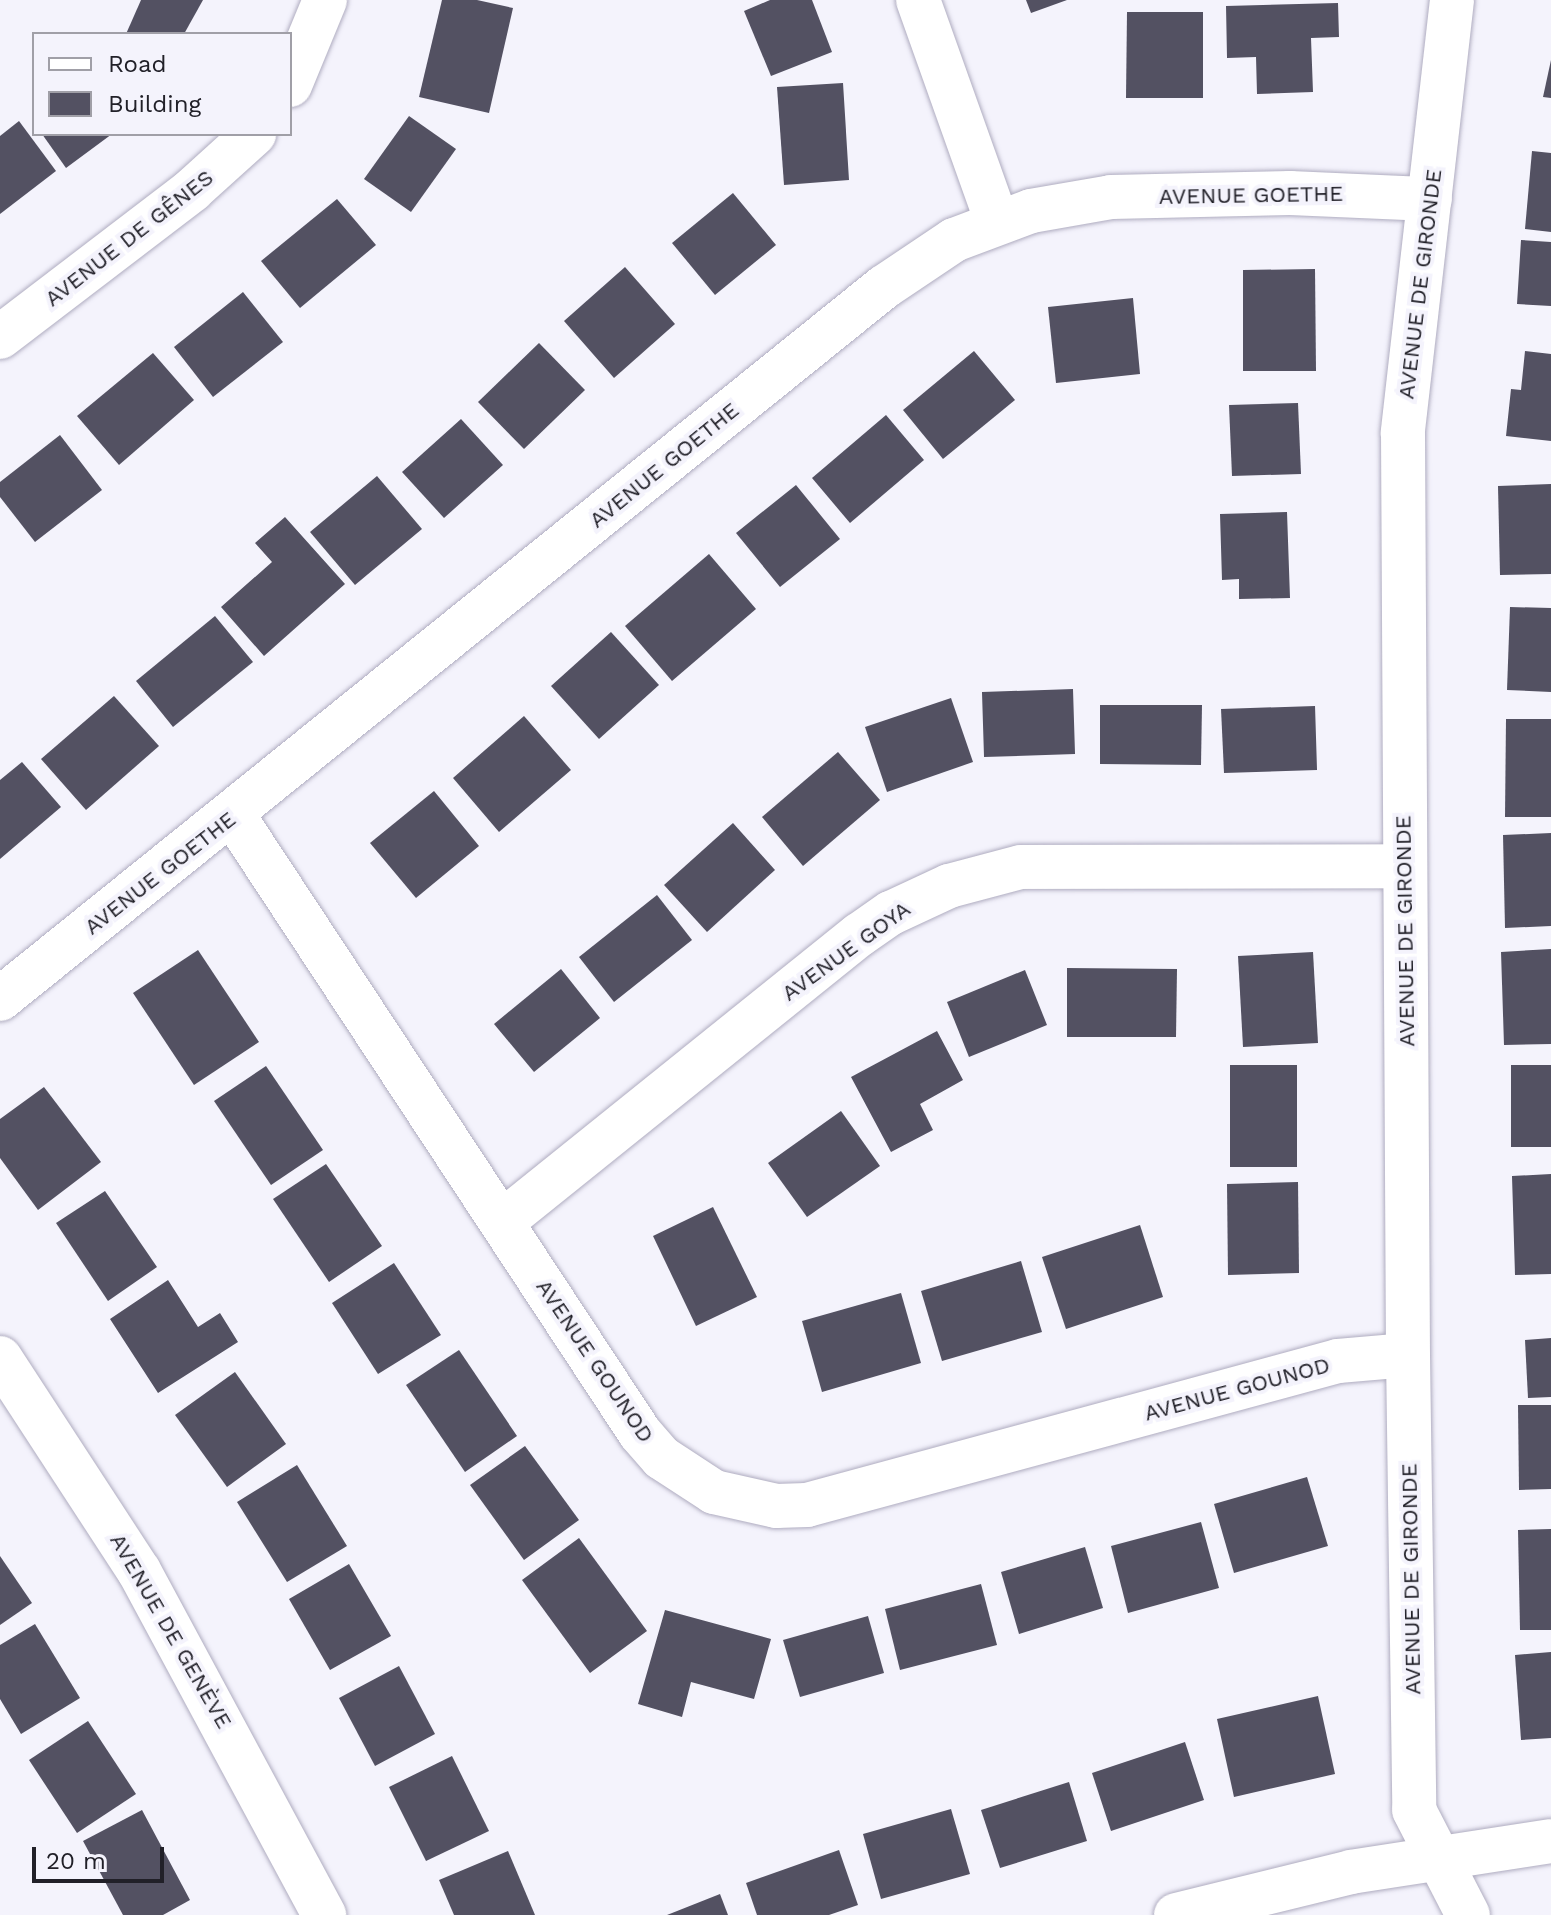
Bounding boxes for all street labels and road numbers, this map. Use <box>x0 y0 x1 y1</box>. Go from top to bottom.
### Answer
street label: AVENUE DE GÊNES <box>40 164 218 312</box>
street label: AVENUE DE GIRONDE <box>1393 167 1447 401</box>
street label: AVENUE GOETHE <box>1158 180 1344 210</box>
street label: AVENUE GOETHE <box>584 397 744 533</box>
street label: AVENUE GOETHE <box>79 806 241 940</box>
street label: AVENUE DE GIRONDE <box>1390 815 1420 1047</box>
street label: AVENUE GOYA <box>777 896 915 1006</box>
street label: AVENUE GOUNOD <box>531 1274 659 1448</box>
street label: AVENUE GOUNOD <box>1141 1352 1333 1426</box>
street label: AVENUE DE GIRONDE <box>1396 1463 1426 1695</box>
street label: AVENUE DE GENÈVE <box>104 1529 238 1733</box>

